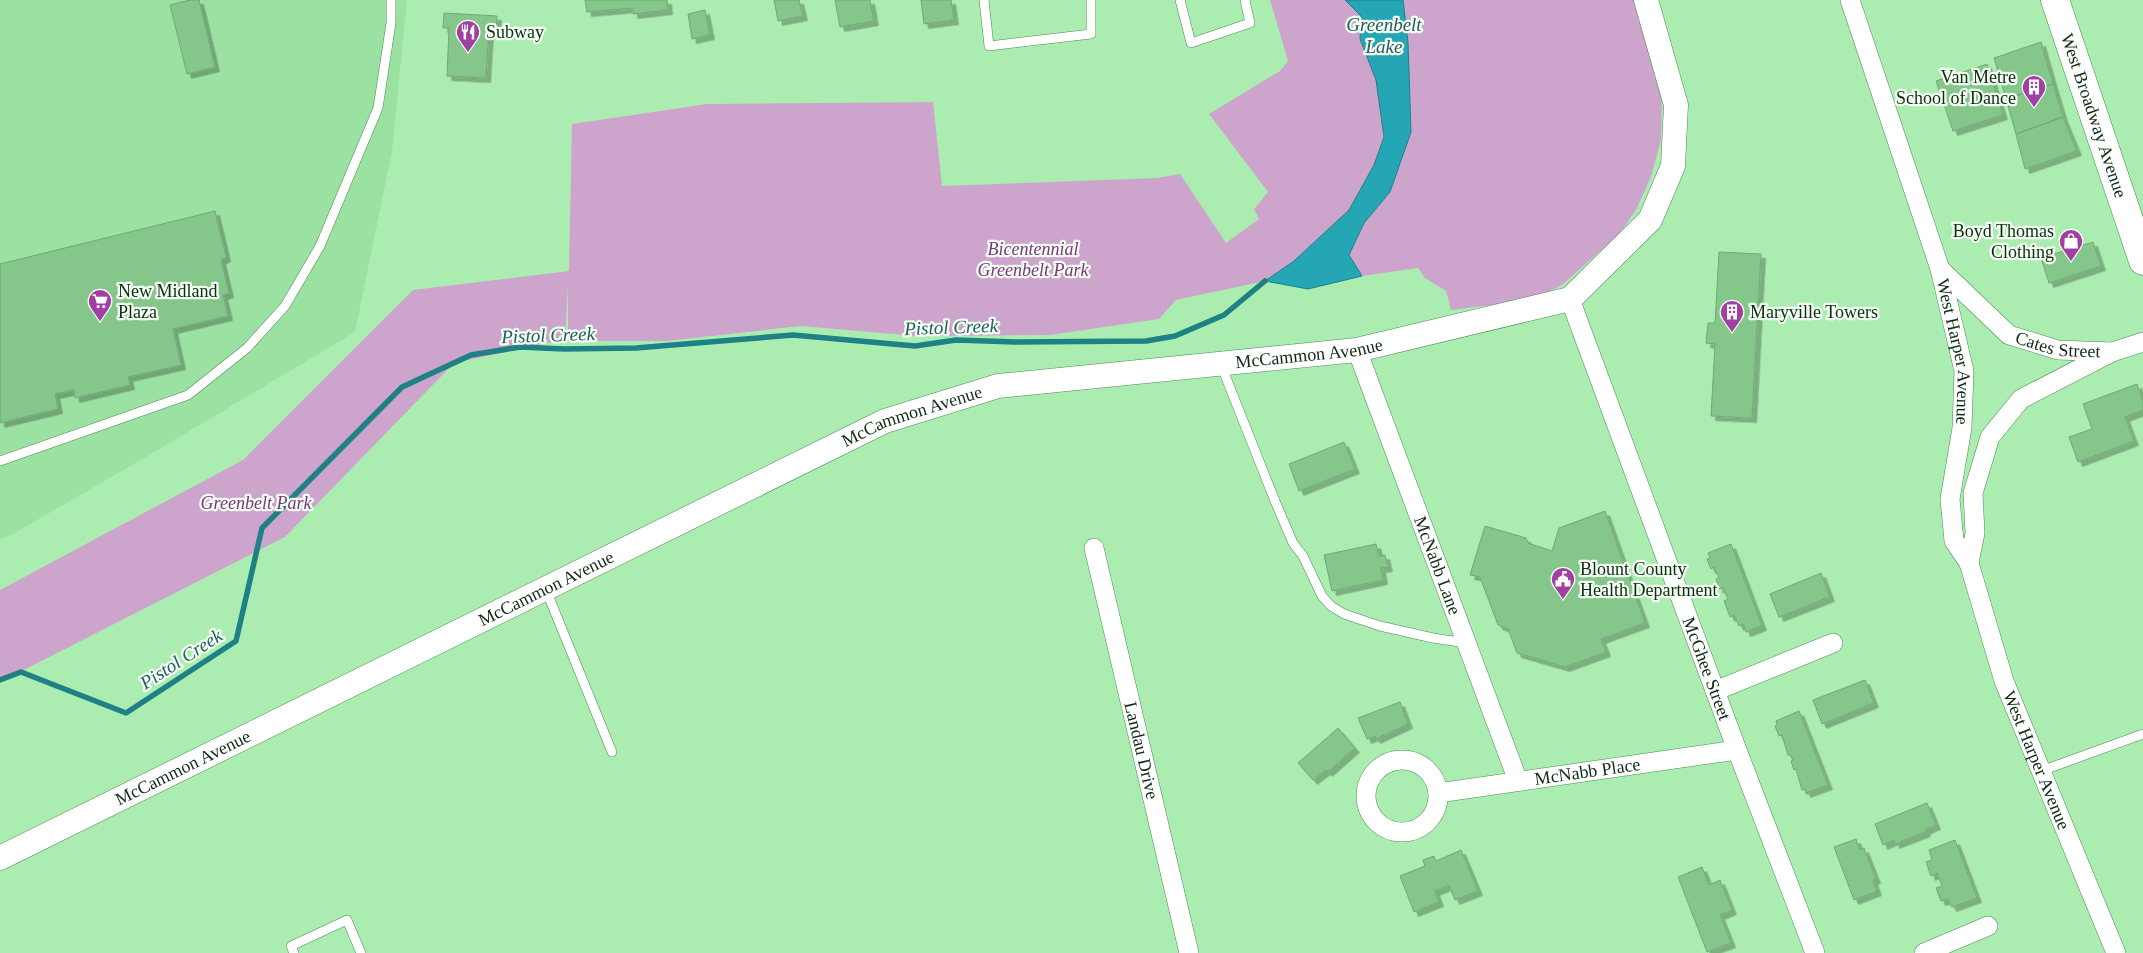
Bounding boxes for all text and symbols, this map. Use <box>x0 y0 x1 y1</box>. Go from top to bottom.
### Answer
water label: Greenbelt Lake <box>1346 14 1422 57</box>
restaurant icon: Subway <box>455 19 481 53</box>
place label: Subway <box>486 22 544 42</box>
street label: West Broadway Avenue <box>2057 31 2131 200</box>
place label: Van Metre School of Dance <box>1896 67 2016 108</box>
building icon: Van Metre School of Dance <box>2021 74 2047 108</box>
place label: Boyd Thomas Clothing <box>1953 221 2054 262</box>
shop icon: Boyd Thomas Clothing <box>2058 228 2084 262</box>
park label: Bicentennial Greenbelt Park <box>978 239 1089 280</box>
street label: West Harper Avenue <box>1933 277 1974 425</box>
place label: New Midland Plaza <box>118 281 217 322</box>
supermarket icon: New Midland Plaza <box>87 288 113 322</box>
building icon: Maryville Towers <box>1719 299 1745 333</box>
place label: Maryville Towers <box>1750 302 1878 322</box>
water label: Pistol Creek <box>903 315 999 339</box>
water label: Pistol Creek <box>500 323 596 347</box>
street label: Cates Street <box>2013 328 2101 362</box>
street label: McCammon Avenue <box>1234 334 1385 372</box>
street label: McCammon Avenue <box>838 382 985 451</box>
park label: Greenbelt Park <box>201 493 312 513</box>
street label: McNabb Lane <box>1410 513 1465 617</box>
street label: McCammon Avenue <box>475 547 617 630</box>
place label: Blount County Health Department <box>1580 559 1717 600</box>
public building icon: Blount County Health Department <box>1550 566 1576 600</box>
street label: McGhee Street <box>1679 614 1735 723</box>
water label: Pistol Creek <box>135 624 227 694</box>
street label: West Harper Avenue <box>1999 688 2074 833</box>
street label: Landau Drive <box>1120 700 1163 801</box>
street label: McCammon Avenue <box>112 726 254 809</box>
street label: McNabb Place <box>1533 754 1642 789</box>

